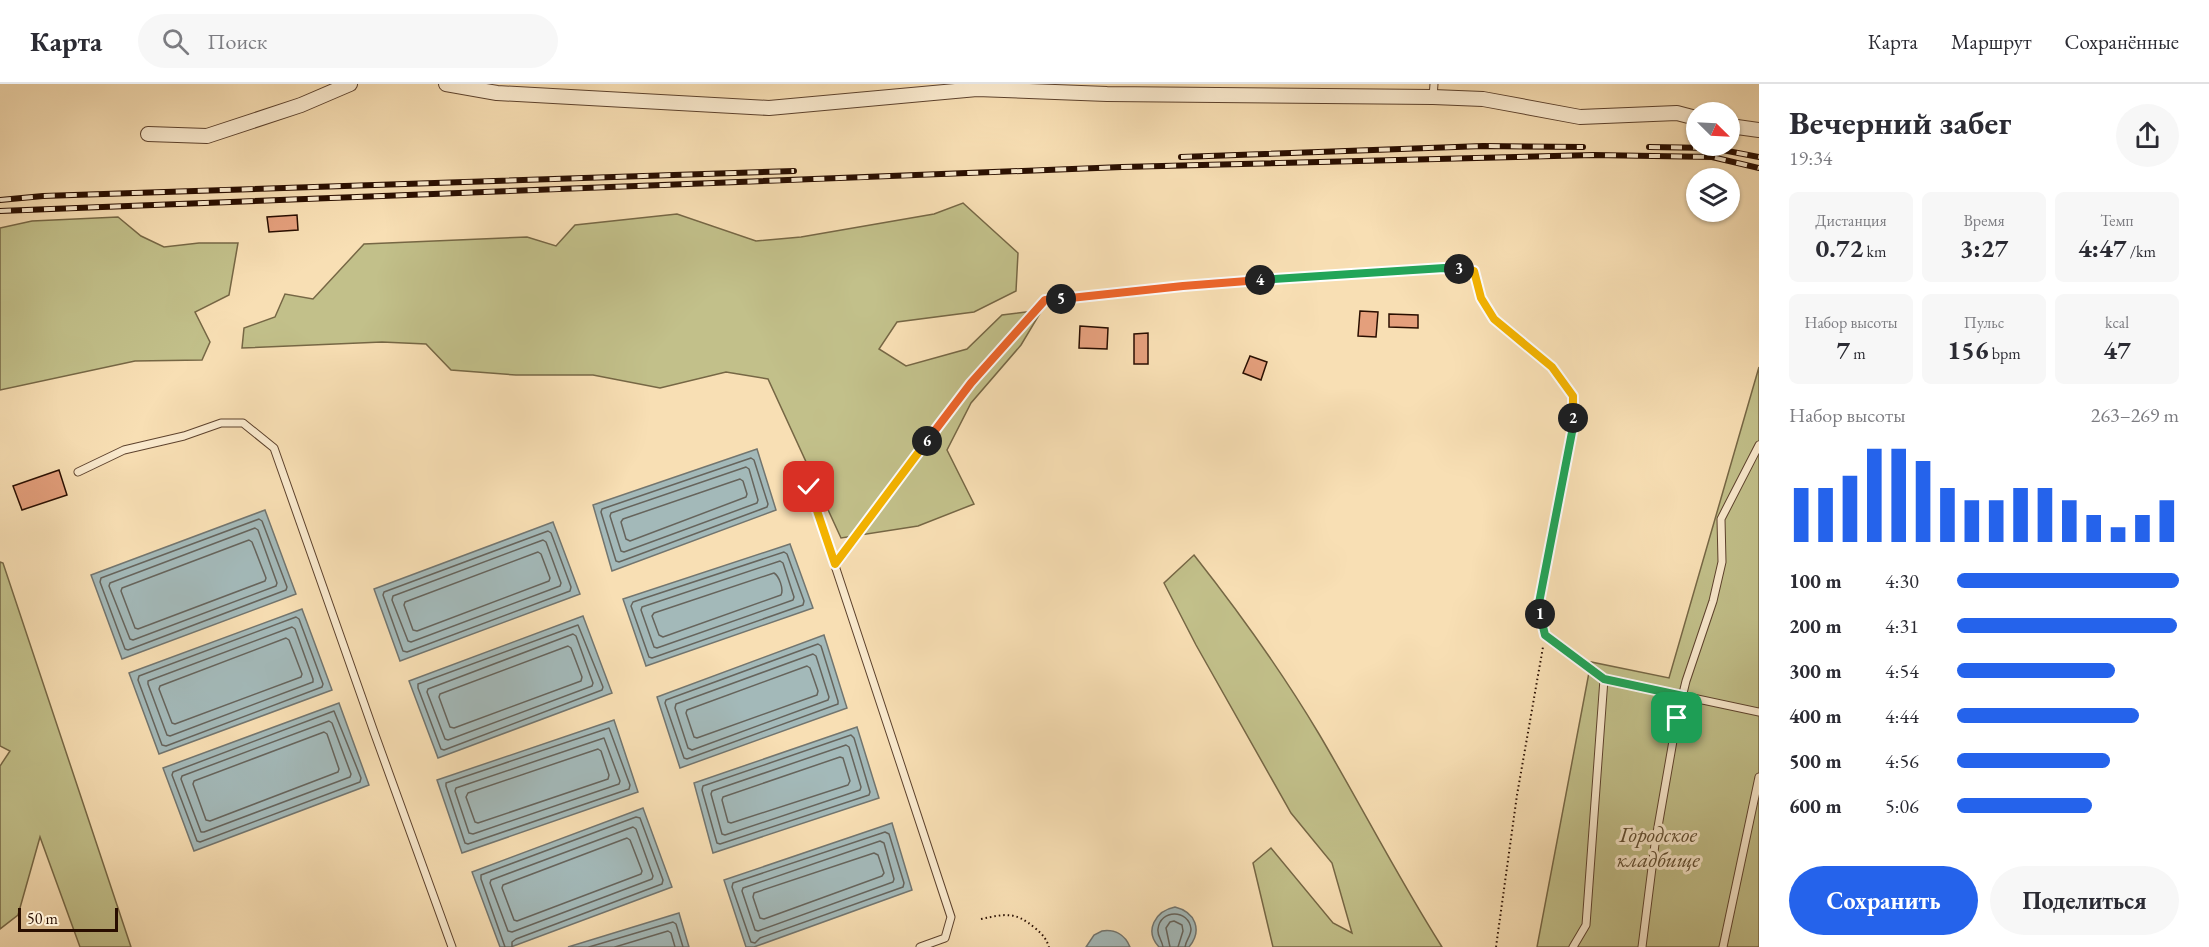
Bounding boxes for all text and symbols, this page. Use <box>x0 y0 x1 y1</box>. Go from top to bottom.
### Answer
search box <box>138 14 558 68</box>
text: Карта <box>30 23 102 59</box>
icon: search <box>159 25 192 58</box>
text: Поиск <box>207 27 267 56</box>
text: Карта <box>1868 28 1918 55</box>
text: Маршрут <box>1951 28 2032 55</box>
text: Сохранённые <box>2065 28 2179 55</box>
text: Вечерний забег <box>1789 101 2011 144</box>
north arrow <box>1686 102 1740 156</box>
map controls <box>1686 102 1740 222</box>
button: share <box>2116 104 2179 167</box>
text: 19:34 <box>1789 145 1832 171</box>
button: layers <box>1686 168 1740 222</box>
text: Дистанция <box>1815 210 1887 231</box>
text: Время <box>1963 210 2005 231</box>
text: Темп <box>2100 210 2134 231</box>
text: 0.72 <box>1816 231 1863 265</box>
text: 3:27 <box>1960 231 2008 265</box>
text: 4:47 <box>2078 231 2127 265</box>
text: km <box>1863 241 1886 262</box>
text: /km <box>2127 241 2156 262</box>
pin: 3 <box>1444 254 1474 284</box>
text: 3 <box>1455 258 1463 279</box>
pin: 4 <box>1245 265 1275 295</box>
text: 4 <box>1256 269 1264 290</box>
pin: 5 <box>1046 284 1076 314</box>
text: 5 <box>1057 288 1065 309</box>
text: Набор высоты <box>1804 312 1898 333</box>
text: Пульс <box>1964 312 2004 333</box>
text: kcal <box>2105 312 2129 333</box>
text: 7 <box>1836 333 1850 367</box>
text: 156 <box>1947 333 1989 367</box>
text: 47 <box>2103 333 2131 367</box>
text: m <box>1850 343 1866 364</box>
text: bpm <box>1989 343 2021 364</box>
text: Набор высоты <box>1789 402 1905 428</box>
text: 263–269 m <box>2091 402 2179 428</box>
pin: 2 <box>1558 403 1588 433</box>
text: 2 <box>1569 407 1577 428</box>
pin: 6 <box>912 426 942 456</box>
text: 6 <box>923 430 931 451</box>
pin <box>783 461 834 512</box>
icon: check <box>792 470 825 503</box>
text: 100 m <box>1789 568 1842 594</box>
text: 4:30 <box>1885 568 1919 594</box>
pin: 1 <box>1525 599 1555 629</box>
text: 1 <box>1536 603 1544 624</box>
text: 200 m <box>1789 613 1842 639</box>
text: 4:31 <box>1885 613 1919 639</box>
text: 300 m <box>1789 658 1842 684</box>
text: 4:54 <box>1885 658 1919 684</box>
pin <box>1651 692 1702 743</box>
icon: arrive <box>1660 701 1693 734</box>
text: 400 m <box>1789 703 1842 729</box>
text: 4:44 <box>1885 703 1919 729</box>
text: 500 m <box>1789 748 1842 774</box>
text: 4:56 <box>1885 748 1919 774</box>
text: 600 m <box>1789 793 1842 819</box>
text: 5:06 <box>1885 793 1919 819</box>
park label: Городское кладбище <box>1616 820 1700 874</box>
button: Сохранить <box>1789 866 1978 935</box>
button: Поделиться <box>1990 866 2179 935</box>
scale bar <box>18 905 118 932</box>
text: 50 m <box>27 908 58 929</box>

